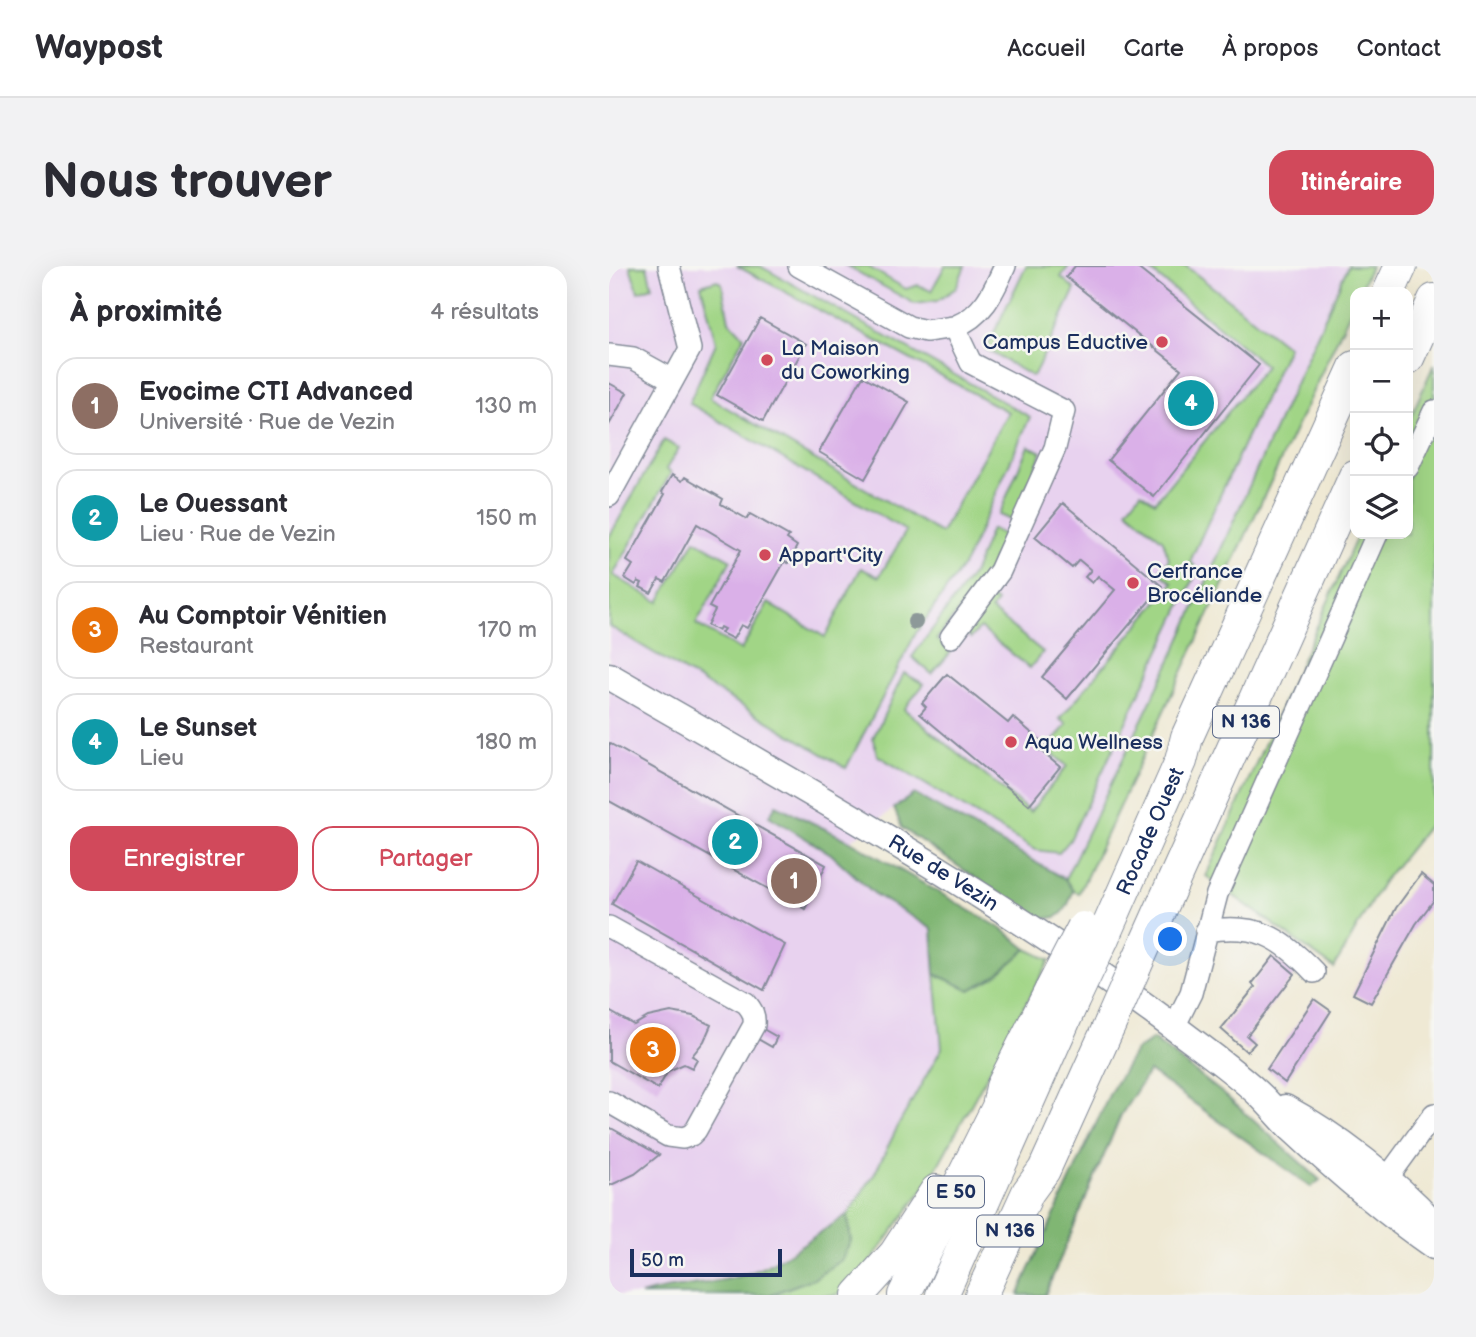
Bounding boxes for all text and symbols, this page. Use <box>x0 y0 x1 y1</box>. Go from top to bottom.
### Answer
text: Waypost <box>35 28 163 68</box>
text: Accueil <box>1007 34 1086 63</box>
text: Carte <box>1124 34 1184 63</box>
text: À propos <box>1222 34 1318 63</box>
text: Contact <box>1356 34 1441 63</box>
button: Itinéraire <box>1269 150 1434 215</box>
text: Nous trouver <box>42 153 332 212</box>
map controls <box>1350 287 1413 539</box>
button: + <box>1350 287 1413 350</box>
text: À proximité <box>70 294 222 330</box>
text: 4 résultats <box>430 298 539 326</box>
place label: Campus Eductive <box>982 330 1148 355</box>
marker: Campus Eductive <box>1154 334 1170 350</box>
place label: La Maison du Coworking <box>781 336 910 385</box>
button: − <box>1350 350 1413 413</box>
marker: La Maison du Coworking <box>759 352 775 368</box>
text: Evocime CTI Advanced <box>139 377 413 408</box>
pin: 4 <box>1168 377 1214 429</box>
text: 1 <box>90 392 100 420</box>
text: 130 m <box>475 392 537 420</box>
text: Université · Rue de Vezin <box>139 408 395 436</box>
button: locate <box>1350 413 1413 476</box>
button: layers <box>1350 476 1413 539</box>
text: Le Ouessant <box>139 489 288 520</box>
text: 2 <box>88 504 102 532</box>
text: 150 m <box>476 504 537 532</box>
text: Lieu · Rue de Vezin <box>139 520 336 548</box>
place label: Appart'City <box>779 543 883 568</box>
marker: Appart'City <box>757 547 773 563</box>
place label: Cerfrance Brocéliande <box>1147 559 1262 608</box>
marker: Cerfrance Brocéliande <box>1125 575 1141 591</box>
text: Au Comptoir Vénitien <box>139 601 387 632</box>
text: 3 <box>88 616 102 644</box>
text: 170 m <box>478 616 537 644</box>
text: Restaurant <box>139 632 253 660</box>
road number: N 136 <box>1213 706 1279 737</box>
text: Le Sunset <box>139 713 257 744</box>
text: 4 <box>88 728 102 756</box>
text: 180 m <box>476 728 537 756</box>
place label: Aqua Wellness <box>1025 730 1163 755</box>
marker: Aqua Wellness <box>1003 734 1019 750</box>
text: Lieu <box>139 744 184 772</box>
street label: Rocade Ouest <box>1111 763 1189 899</box>
pin: 2 <box>712 816 758 868</box>
button: Enregistrer <box>70 826 298 891</box>
button: Partager <box>312 826 539 891</box>
street label: Rue de Vezin <box>884 829 1003 916</box>
pin: 1 <box>771 855 817 907</box>
your location <box>1153 922 1187 956</box>
pin: 3 <box>630 1024 676 1076</box>
road number: E 50 <box>928 1176 984 1208</box>
road number: N 136 <box>977 1216 1043 1247</box>
scale bar <box>630 1246 782 1278</box>
text: 50 m <box>641 1249 684 1272</box>

